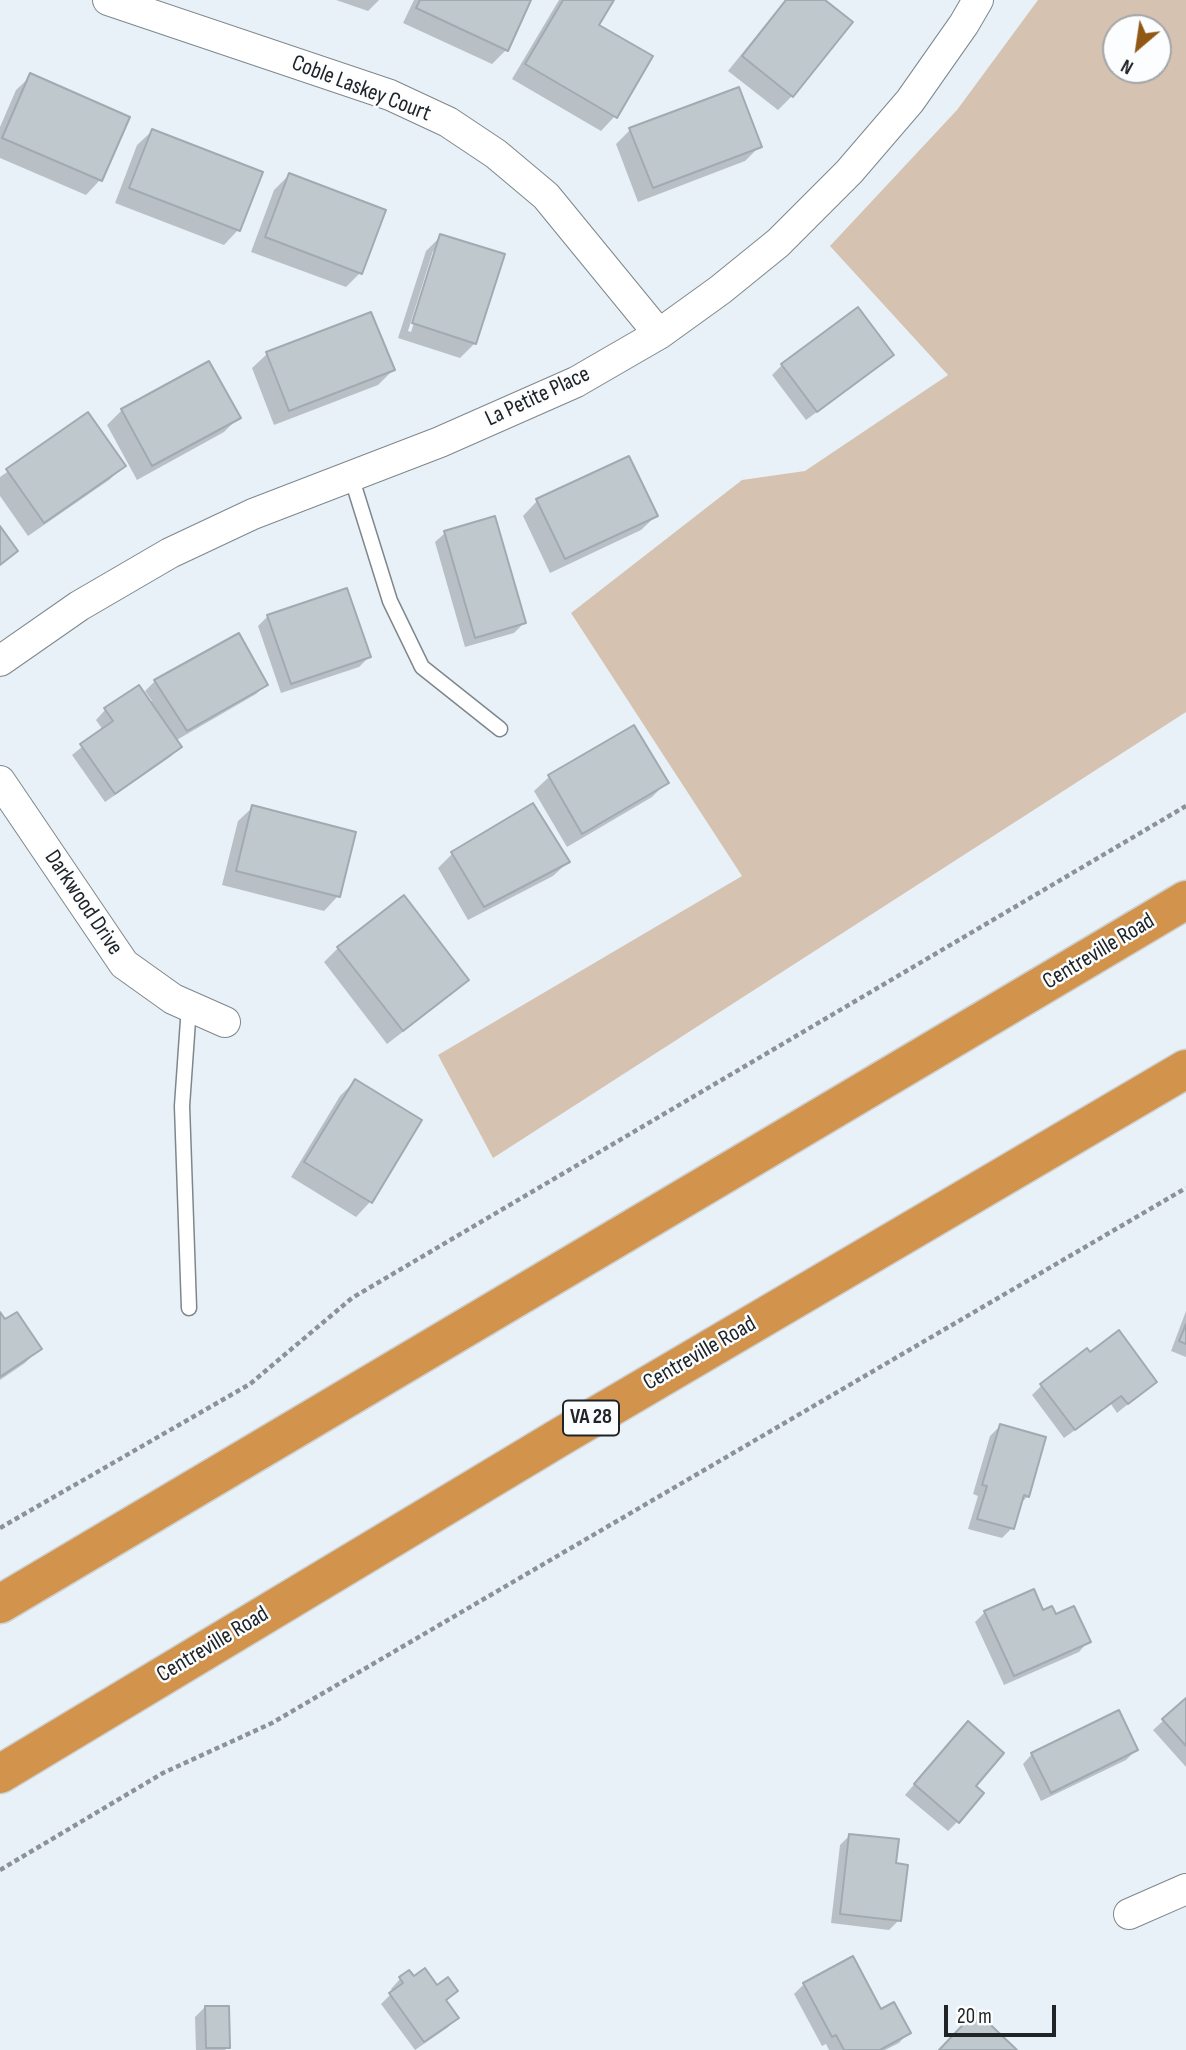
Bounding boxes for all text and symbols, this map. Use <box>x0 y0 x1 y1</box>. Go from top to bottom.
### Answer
north arrow <box>1102 14 1172 84</box>
street label: Coble Laskey Court <box>287 50 435 128</box>
text: N <box>1118 54 1138 79</box>
street label: La Petite Place <box>481 361 595 433</box>
street label: Darkwood Drive <box>38 845 128 961</box>
street label: Centreville Road <box>1038 908 1160 996</box>
street label: Centreville Road <box>639 1311 761 1397</box>
road number: VA 28 <box>563 1400 619 1436</box>
street label: Centreville Road <box>152 1601 274 1689</box>
scale bar <box>948 1990 1060 2034</box>
text: 20 m <box>957 2004 992 2029</box>

